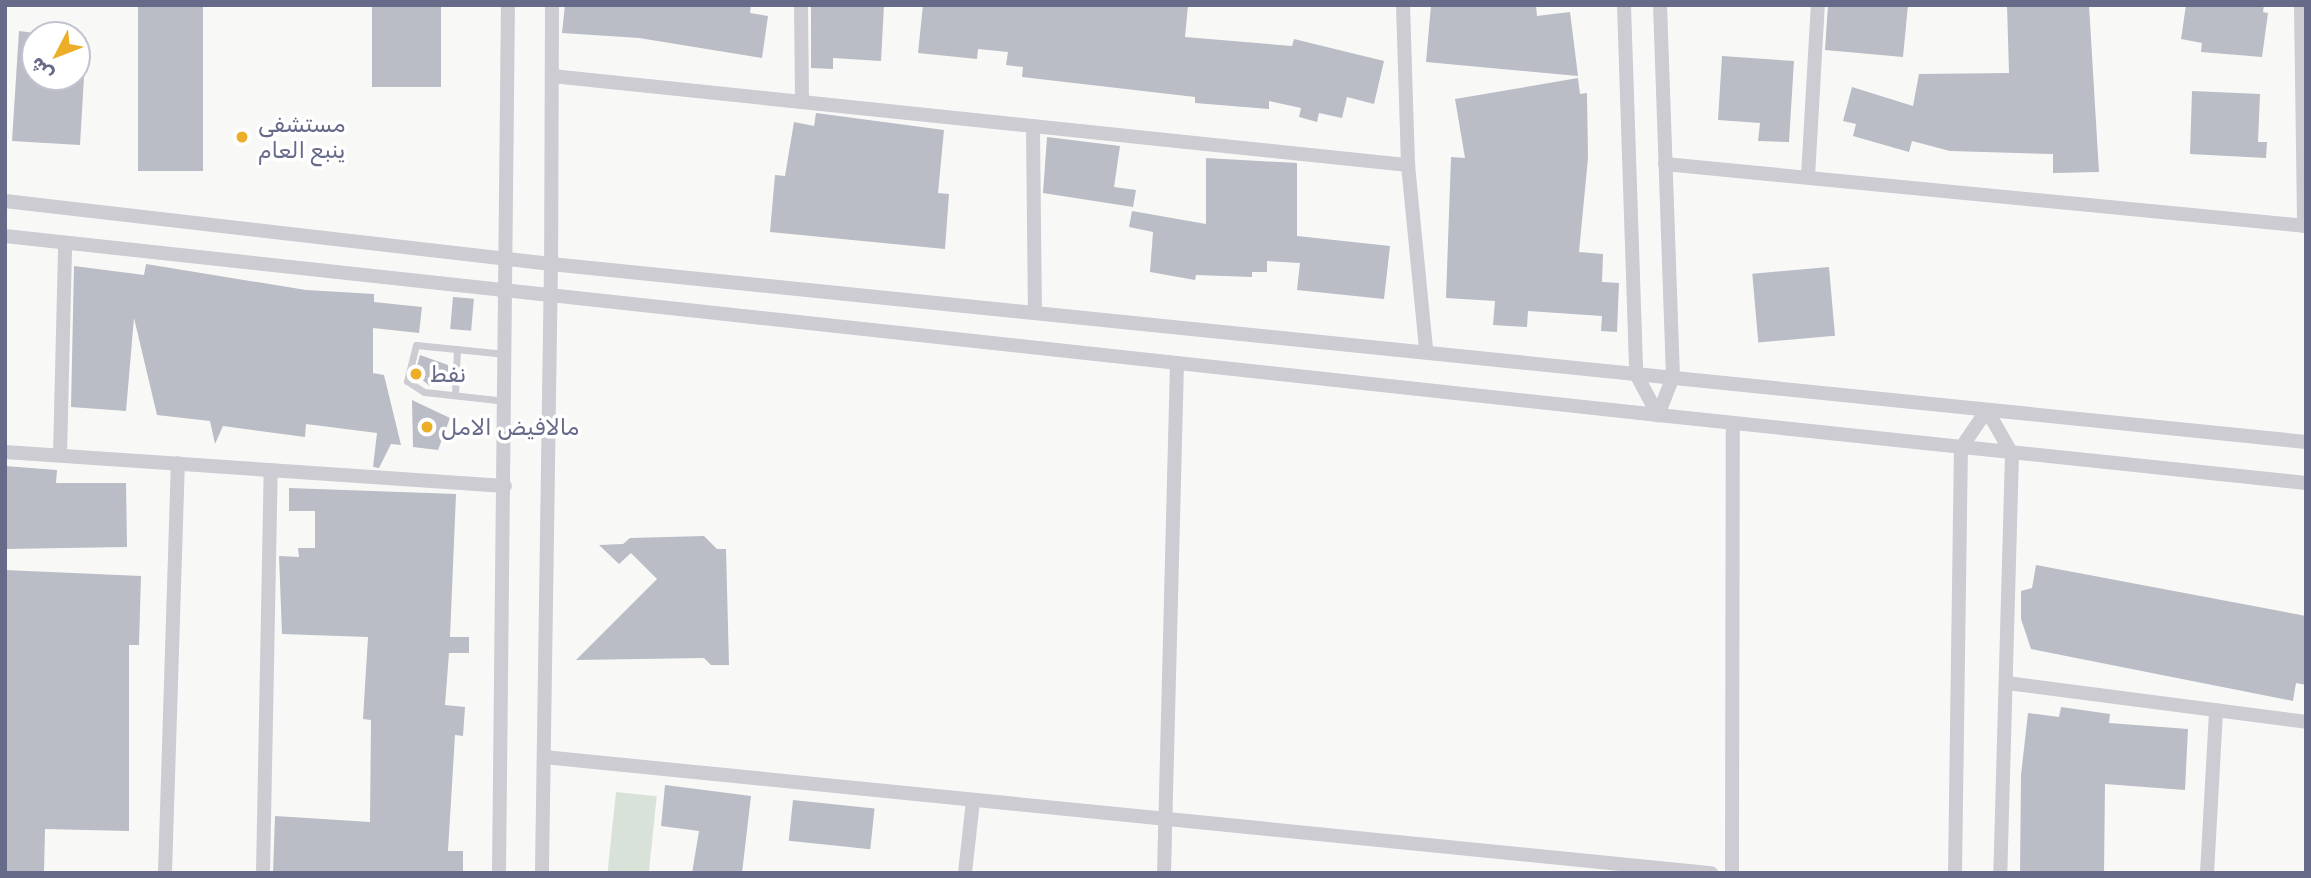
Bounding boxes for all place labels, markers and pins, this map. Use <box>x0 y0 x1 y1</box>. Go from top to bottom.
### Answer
place label: مستشفى ينبع العام <box>258 110 346 164</box>
marker: مستشفى ينبع العام <box>232 127 252 147</box>
place label: نفط <box>430 360 466 388</box>
marker: نفط <box>408 366 424 382</box>
place label: مالافيض الامل <box>441 413 579 441</box>
marker: مالافيض الامل <box>419 419 435 435</box>

